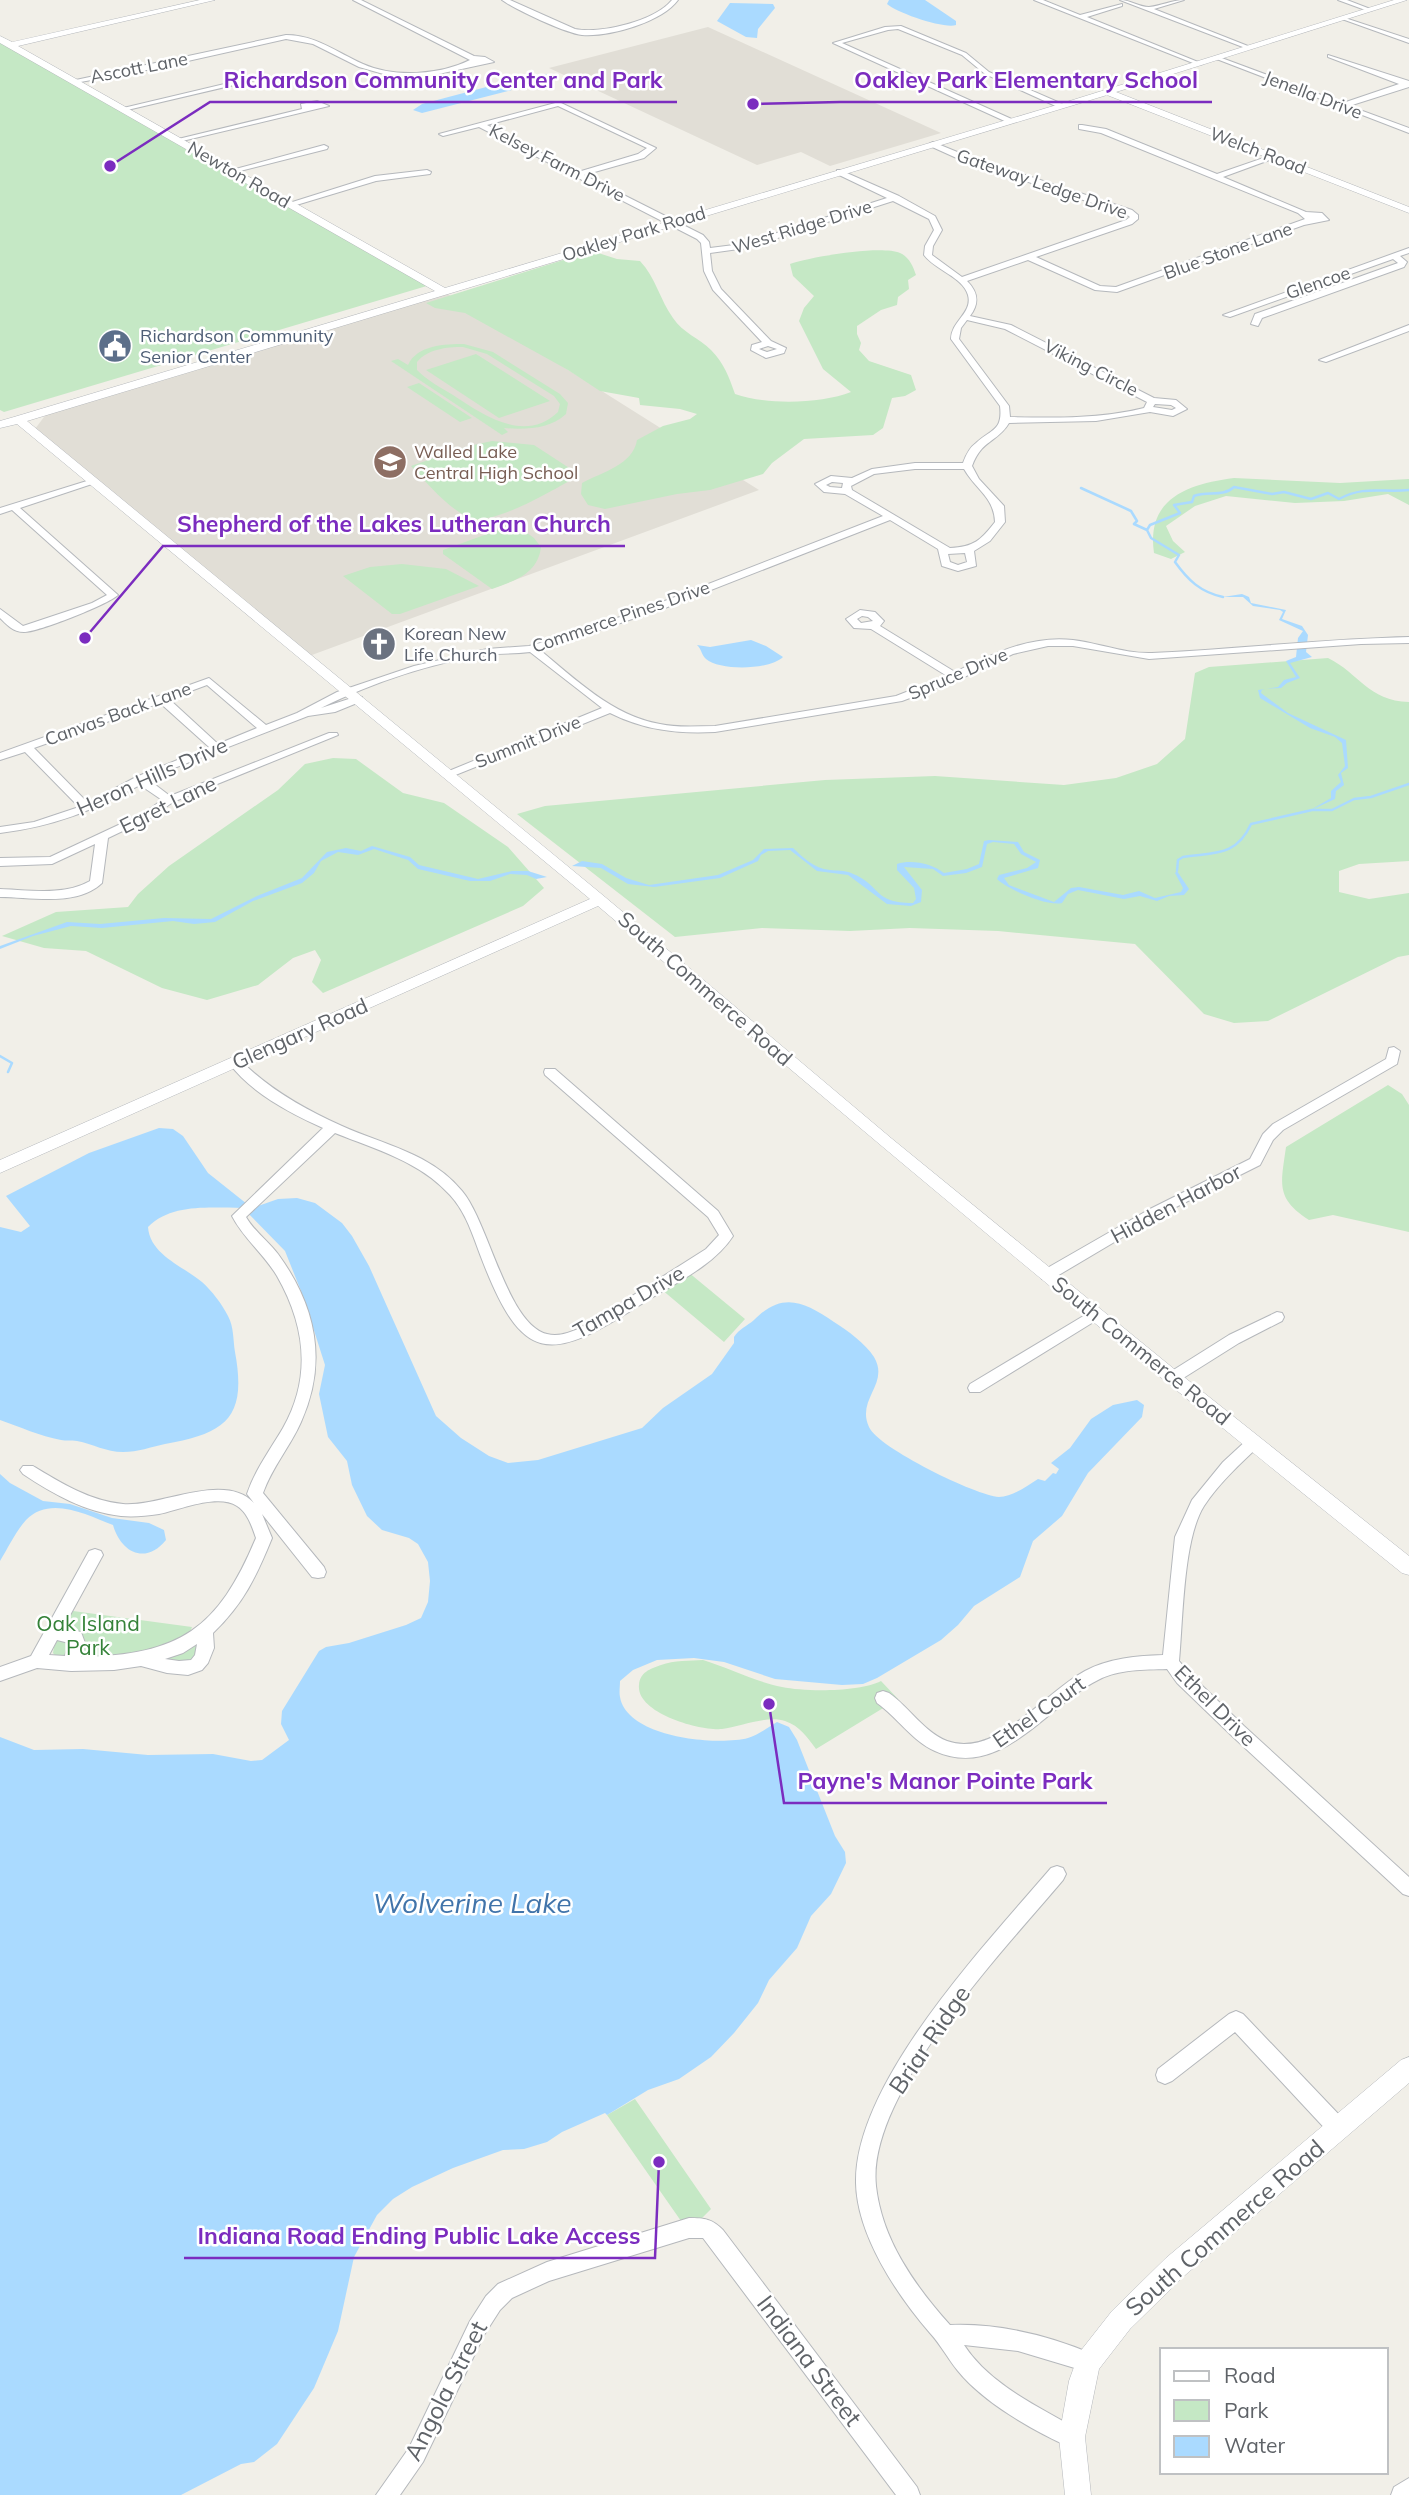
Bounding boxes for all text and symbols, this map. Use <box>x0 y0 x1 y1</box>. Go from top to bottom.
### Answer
street label: Ascott Lane <box>88 47 190 88</box>
callout: Richardson Community Center and Park <box>210 58 677 102</box>
callout: Oakley Park Elementary School <box>840 58 1212 102</box>
text: Richardson Community Center and Park <box>224 65 664 94</box>
text: Oakley Park Elementary School <box>854 65 1198 94</box>
street label: Jenella Drive <box>1261 65 1366 124</box>
street label: Kelsey Farm Drive <box>486 118 629 207</box>
street label: Welch Road <box>1207 122 1310 179</box>
street label: Newton Road <box>184 136 295 213</box>
street label: Gateway Ledge Drive <box>954 143 1131 224</box>
street label: West Ridge Drive <box>729 194 875 259</box>
street label: Oakley Park Road <box>559 201 708 266</box>
street label: Blue Stone Lane <box>1160 217 1295 284</box>
street label: Glencoe <box>1283 261 1353 304</box>
place label: Richardson Community Senior Center <box>140 324 334 368</box>
public building icon: Richardson Community Senior Center <box>96 327 134 365</box>
street label: Viking Circle <box>1040 334 1142 401</box>
place label: Walled Lake Central High School <box>414 440 578 484</box>
school or university icon: Walled Lake Central High School <box>371 443 409 481</box>
callout: Shepherd of the Lakes Lutheran Church <box>163 502 625 546</box>
text: Shepherd of the Lakes Lutheran Church <box>177 509 611 538</box>
street label: Commerce Pines Drive <box>529 575 713 658</box>
place label: Korean New Life Church <box>404 622 507 666</box>
church icon: Korean New Life Church <box>360 625 398 663</box>
street label: Spruce Drive <box>905 642 1011 705</box>
street label: Canvas Back Lane <box>42 676 194 751</box>
street label: Summit Drive <box>472 710 584 773</box>
street label: Heron Hills Drive <box>72 731 231 821</box>
street label: Egret Lane <box>115 770 220 839</box>
street label: South Commerce Road <box>613 906 798 1071</box>
street label: Glengary Road <box>228 992 371 1075</box>
street label: Hidden Harbor <box>1106 1158 1246 1248</box>
street label: Tampa Drive <box>569 1259 688 1343</box>
street label: South Commerce Road <box>1047 1270 1236 1430</box>
park label: Oak Island Park <box>36 1610 140 1660</box>
street label: Ethel Drive <box>1170 1659 1262 1751</box>
street label: Ethel Court <box>987 1670 1090 1753</box>
callout: Payne's Manor Pointe Park <box>784 1759 1107 1803</box>
text: Payne's Manor Pointe Park <box>798 1766 1094 1795</box>
water label: Wolverine Lake <box>372 1885 572 1920</box>
street label: Briar Ridge <box>882 1979 976 2099</box>
street label: South Commerce Road <box>1119 2133 1330 2322</box>
callout: Indiana Road Ending Public Lake Access <box>184 2214 655 2258</box>
text: Indiana Road Ending Public Lake Access <box>198 2221 640 2250</box>
street label: Indiana Street <box>751 2289 869 2432</box>
street label: Angola Street <box>397 2316 493 2465</box>
legend <box>1160 2348 1388 2474</box>
text: Road <box>1224 2362 1275 2388</box>
text: Park <box>1224 2397 1268 2423</box>
text: Water <box>1224 2432 1285 2458</box>

